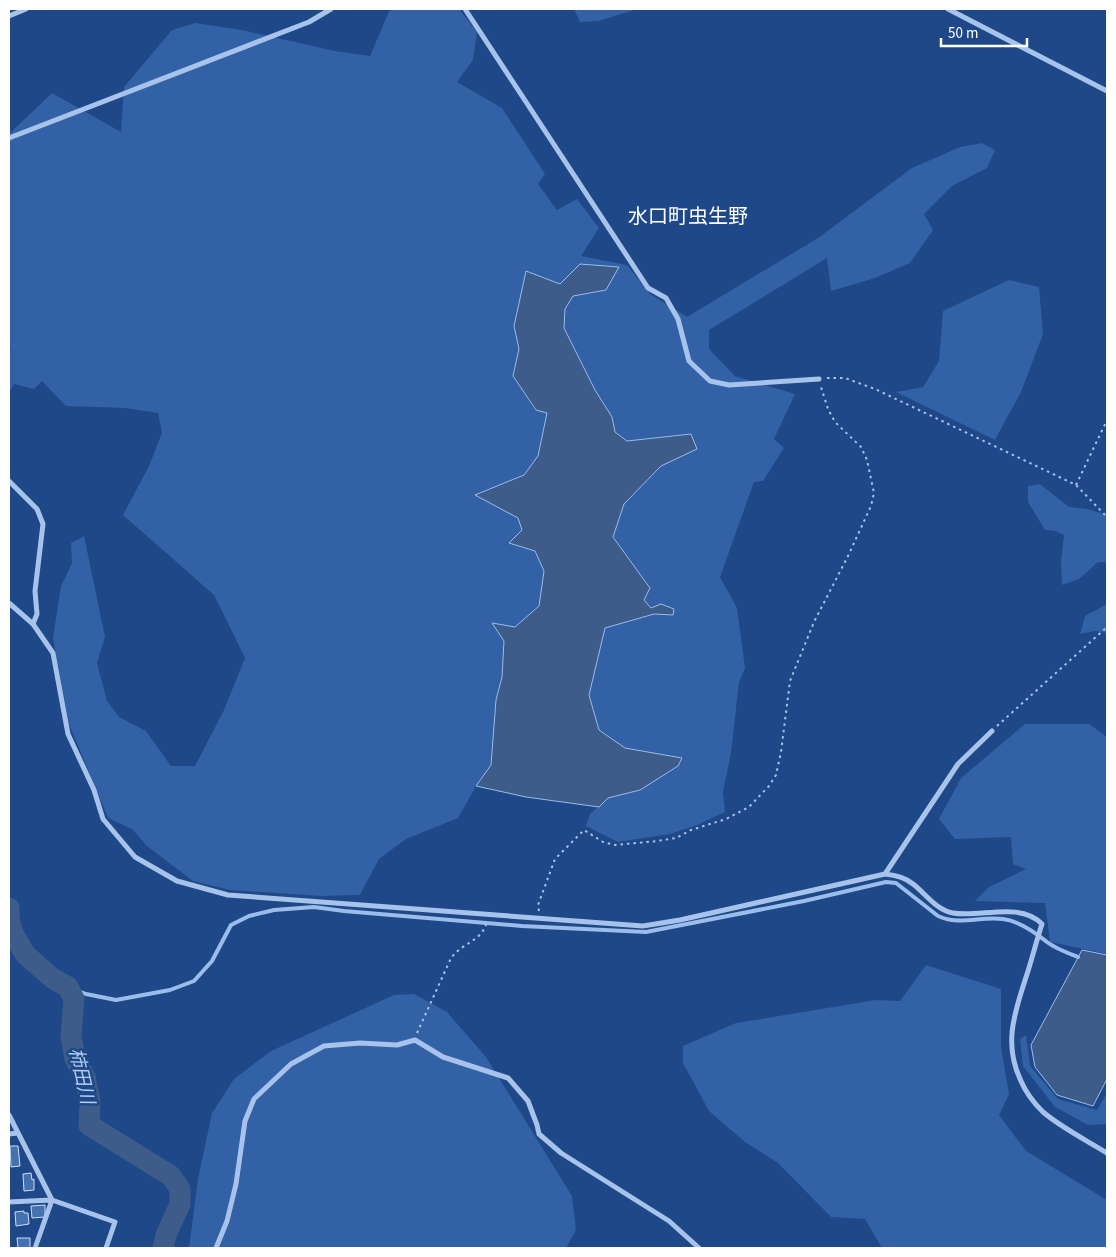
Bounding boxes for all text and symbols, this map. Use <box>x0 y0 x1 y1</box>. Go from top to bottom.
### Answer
scale bar <box>941 15 1027 47</box>
text: 50 m <box>948 23 978 44</box>
district label: 水口町虫生野 <box>628 203 748 231</box>
water label: 柿田川 <box>61 1045 101 1109</box>

